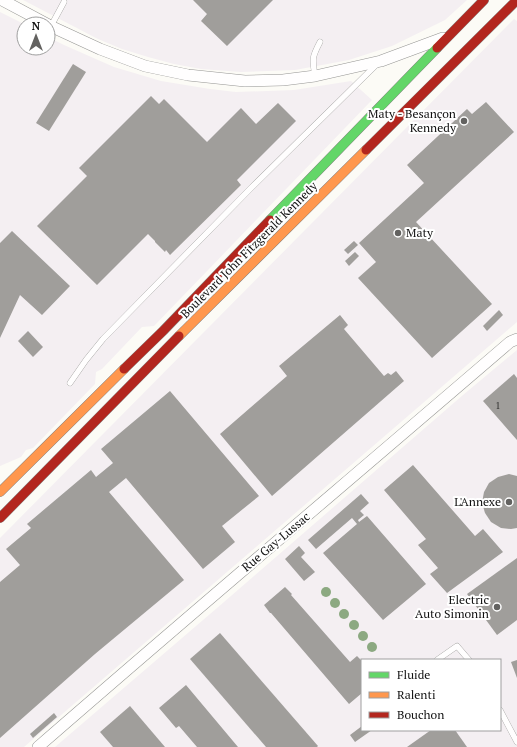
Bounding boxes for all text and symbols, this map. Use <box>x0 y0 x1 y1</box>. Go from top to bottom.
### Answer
north arrow <box>16 16 56 56</box>
text: N <box>32 19 41 33</box>
place label: Maty - Besançon Kennedy <box>368 106 457 135</box>
marker: Maty - Besançon Kennedy <box>459 116 469 126</box>
street label: Boulevard John Fitzgerald Kennedy <box>177 177 321 321</box>
place label: Maty <box>406 225 434 240</box>
marker: Maty <box>393 228 403 238</box>
house number: 1 <box>495 399 501 412</box>
place label: L'Annexe <box>454 494 501 509</box>
marker: L'Annexe <box>504 497 514 507</box>
street label: Rue Gay-Lussac <box>239 509 313 574</box>
place label: Electric Auto Simonin <box>415 592 489 621</box>
marker: Electric Auto Simonin <box>492 602 502 612</box>
legend <box>361 659 501 731</box>
text: Fluide <box>397 667 430 682</box>
text: Ralenti <box>397 687 436 702</box>
text: Bouchon <box>397 707 444 722</box>

